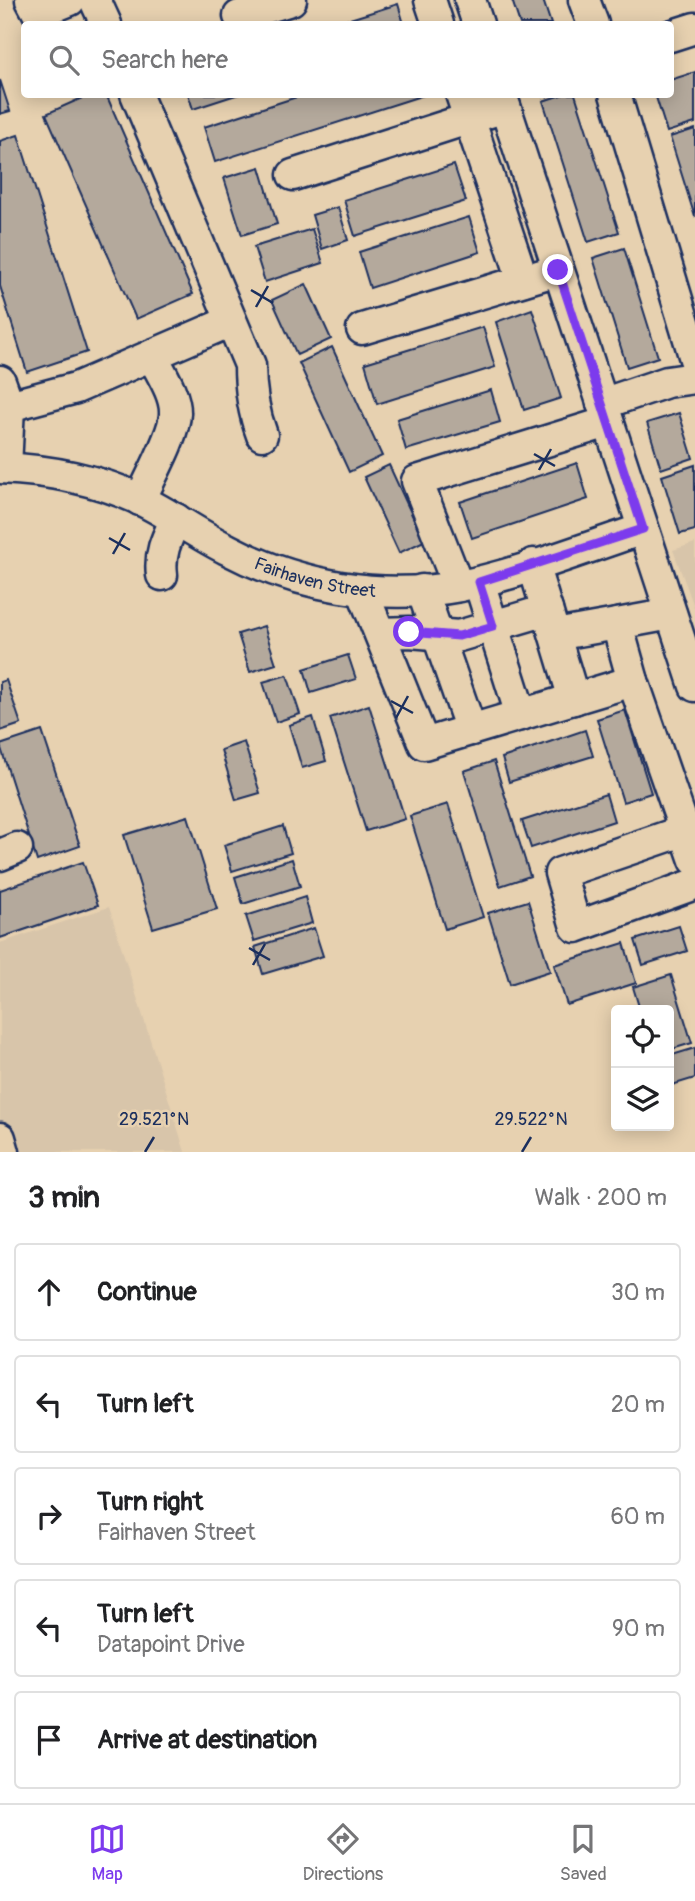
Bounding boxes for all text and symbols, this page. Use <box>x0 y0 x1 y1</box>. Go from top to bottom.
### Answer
search box <box>21 21 674 98</box>
icon: search <box>45 41 83 79</box>
text: Search here <box>101 44 228 76</box>
route end <box>542 254 573 285</box>
street label: Fairhaven Street <box>251 552 377 603</box>
route start <box>393 616 424 647</box>
map controls <box>611 1005 674 1131</box>
button: locate <box>611 1005 674 1068</box>
button: layers <box>611 1068 674 1131</box>
text: 29.521°N <box>119 1108 189 1131</box>
text: 29.522°N <box>494 1108 568 1131</box>
text: 3 min <box>28 1179 100 1216</box>
text: Walk · 200 m <box>534 1183 667 1212</box>
icon: ahead <box>30 1273 68 1311</box>
text: Continue <box>97 1276 197 1308</box>
text: 30 m <box>611 1278 665 1307</box>
icon: left <box>30 1385 68 1423</box>
text: Turn left <box>97 1388 193 1420</box>
text: 20 m <box>611 1390 665 1419</box>
text: Turn right <box>97 1486 203 1518</box>
icon: right <box>30 1497 68 1535</box>
text: 60 m <box>610 1502 665 1531</box>
text: Fairhaven Street <box>97 1518 256 1547</box>
text: Turn left <box>97 1598 193 1630</box>
icon: left <box>30 1609 68 1647</box>
text: 90 m <box>612 1614 665 1643</box>
text: Datapoint Drive <box>97 1630 245 1659</box>
icon: arrive <box>30 1721 68 1759</box>
text: Arrive at destination <box>97 1724 317 1756</box>
tab: Map <box>88 1820 126 1886</box>
tab: Directions <box>303 1820 383 1886</box>
tab: Saved <box>560 1820 607 1886</box>

